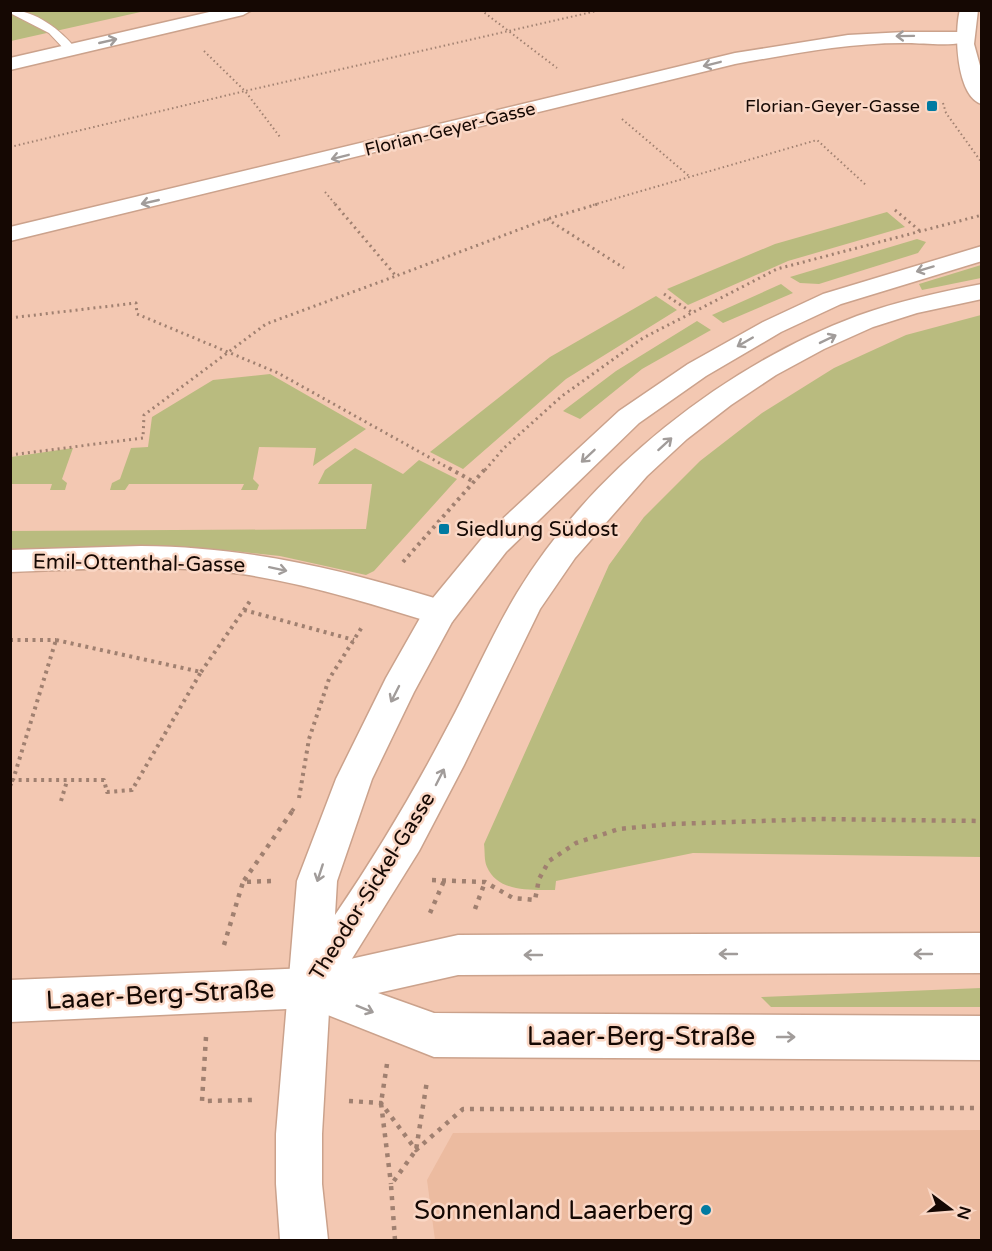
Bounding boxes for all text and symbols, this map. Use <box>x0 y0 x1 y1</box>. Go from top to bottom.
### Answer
one-way arrow <box>896 30 916 42</box>
one-way arrow <box>98 35 118 46</box>
one-way arrow <box>703 59 722 71</box>
place label: Florian-Geyer-Gasse <box>745 95 920 117</box>
street label: Florian-Geyer-Gasse <box>362 97 538 161</box>
marker: Florian-Geyer-Gasse <box>925 99 939 113</box>
one-way arrow <box>331 151 350 163</box>
one-way arrow <box>141 196 160 208</box>
one-way arrow <box>916 264 935 275</box>
one-way arrow <box>818 333 836 344</box>
one-way arrow <box>737 336 754 348</box>
one-way arrow <box>657 437 672 451</box>
one-way arrow <box>581 449 596 463</box>
place label: Siedlung Südost <box>456 517 618 542</box>
marker: Siedlung Südost <box>437 522 451 536</box>
street label: Emil-Ottenthal-Gasse <box>33 549 246 578</box>
one-way arrow <box>268 564 288 575</box>
one-way arrow <box>389 684 401 702</box>
one-way arrow <box>434 769 446 786</box>
street label: Theodor-Sickel-Gasse <box>304 788 441 985</box>
one-way arrow <box>314 863 325 882</box>
one-way arrow <box>719 948 739 960</box>
one-way arrow <box>914 948 934 960</box>
one-way arrow <box>524 949 544 961</box>
street label: Laaer-Berg-Straße <box>45 973 275 1016</box>
one-way arrow <box>355 1005 373 1016</box>
street label: Laaer-Berg-Straße <box>527 1021 755 1052</box>
one-way arrow <box>775 1031 795 1043</box>
north arrow <box>920 1179 980 1239</box>
place label: Sonnenland Laaerberg <box>414 1195 694 1226</box>
marker: Sonnenland Laaerberg <box>699 1203 713 1217</box>
text: N <box>952 1204 975 1222</box>

